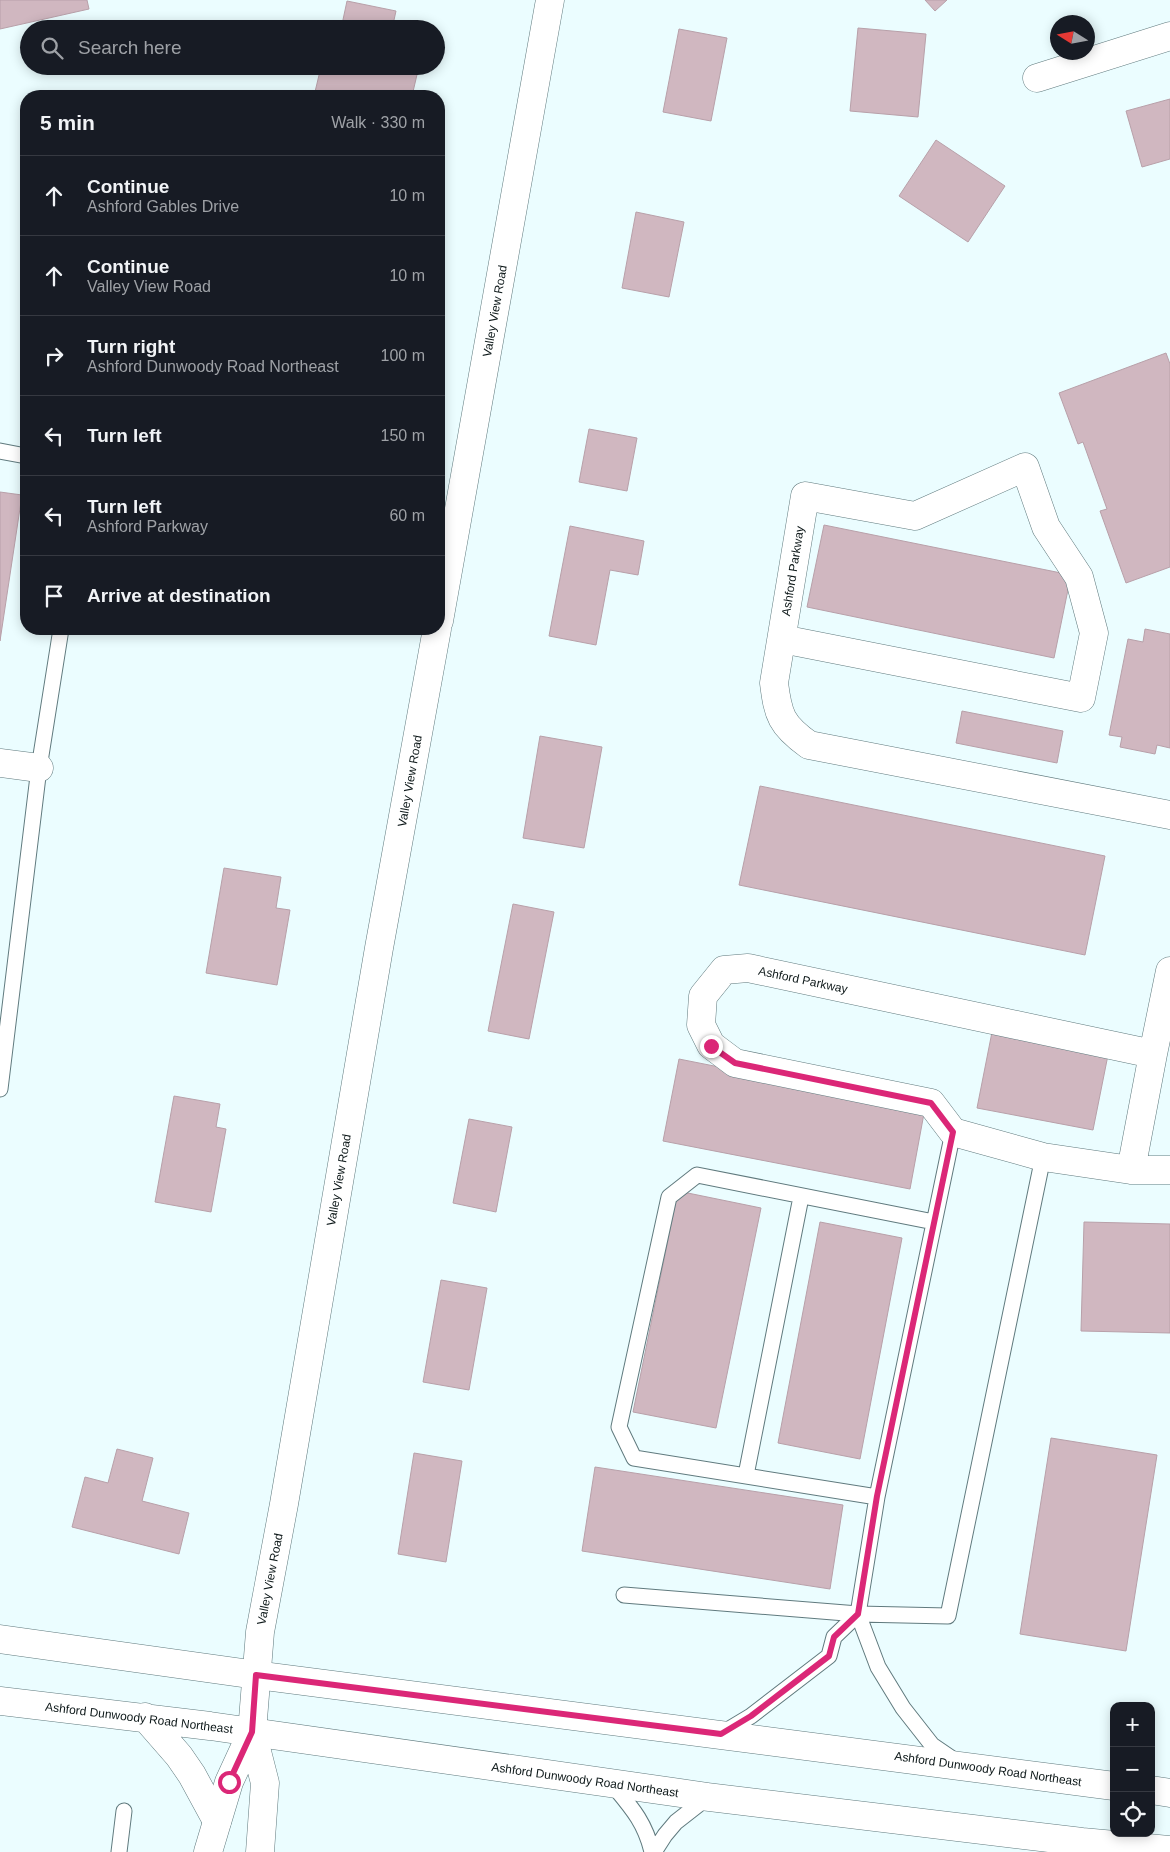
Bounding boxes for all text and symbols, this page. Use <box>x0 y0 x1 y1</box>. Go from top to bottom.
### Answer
north arrow <box>1050 15 1095 60</box>
search box <box>20 20 445 75</box>
icon: search <box>38 34 66 62</box>
text: Search here <box>78 37 182 58</box>
text: 5 min <box>40 111 95 134</box>
text: Walk · 330 m <box>331 114 425 131</box>
text: Continue <box>87 176 169 197</box>
icon: ahead <box>40 182 68 210</box>
text: 10 m <box>389 187 425 204</box>
text: Ashford Gables Drive <box>87 198 239 215</box>
text: Continue <box>87 256 169 277</box>
icon: ahead <box>40 262 68 290</box>
street label: Valley View Road <box>480 264 510 358</box>
text: 10 m <box>389 267 425 284</box>
text: Valley View Road <box>87 278 211 295</box>
text: Turn right <box>87 336 175 357</box>
icon: right <box>40 342 68 370</box>
text: 100 m <box>381 347 425 364</box>
text: Ashford Dunwoody Road Northeast <box>87 358 339 375</box>
icon: left <box>40 422 68 450</box>
text: Turn left <box>87 425 162 446</box>
text: 150 m <box>381 427 425 444</box>
text: Turn left <box>87 496 162 517</box>
icon: left <box>40 502 68 530</box>
text: 60 m <box>389 507 425 524</box>
text: Ashford Parkway <box>87 518 208 535</box>
street label: Ashford Parkway <box>779 525 807 617</box>
icon: arrive <box>40 582 68 610</box>
text: Arrive at destination <box>87 585 271 606</box>
street label: Valley View Road <box>395 734 425 828</box>
street label: Ashford Parkway <box>757 964 849 996</box>
route end <box>700 1035 723 1058</box>
street label: Valley View Road <box>324 1133 354 1227</box>
street label: Valley View Road <box>254 1532 286 1626</box>
street label: Ashford Dunwoody Road Northeast <box>44 1700 234 1737</box>
map controls <box>1110 1702 1155 1837</box>
button: + <box>1110 1702 1155 1747</box>
button: − <box>1110 1747 1155 1792</box>
street label: Ashford Dunwoody Road Northeast <box>894 1749 1083 1789</box>
street label: Ashford Dunwoody Road Northeast <box>491 1760 680 1800</box>
route start <box>218 1771 241 1794</box>
button: locate <box>1110 1792 1155 1837</box>

